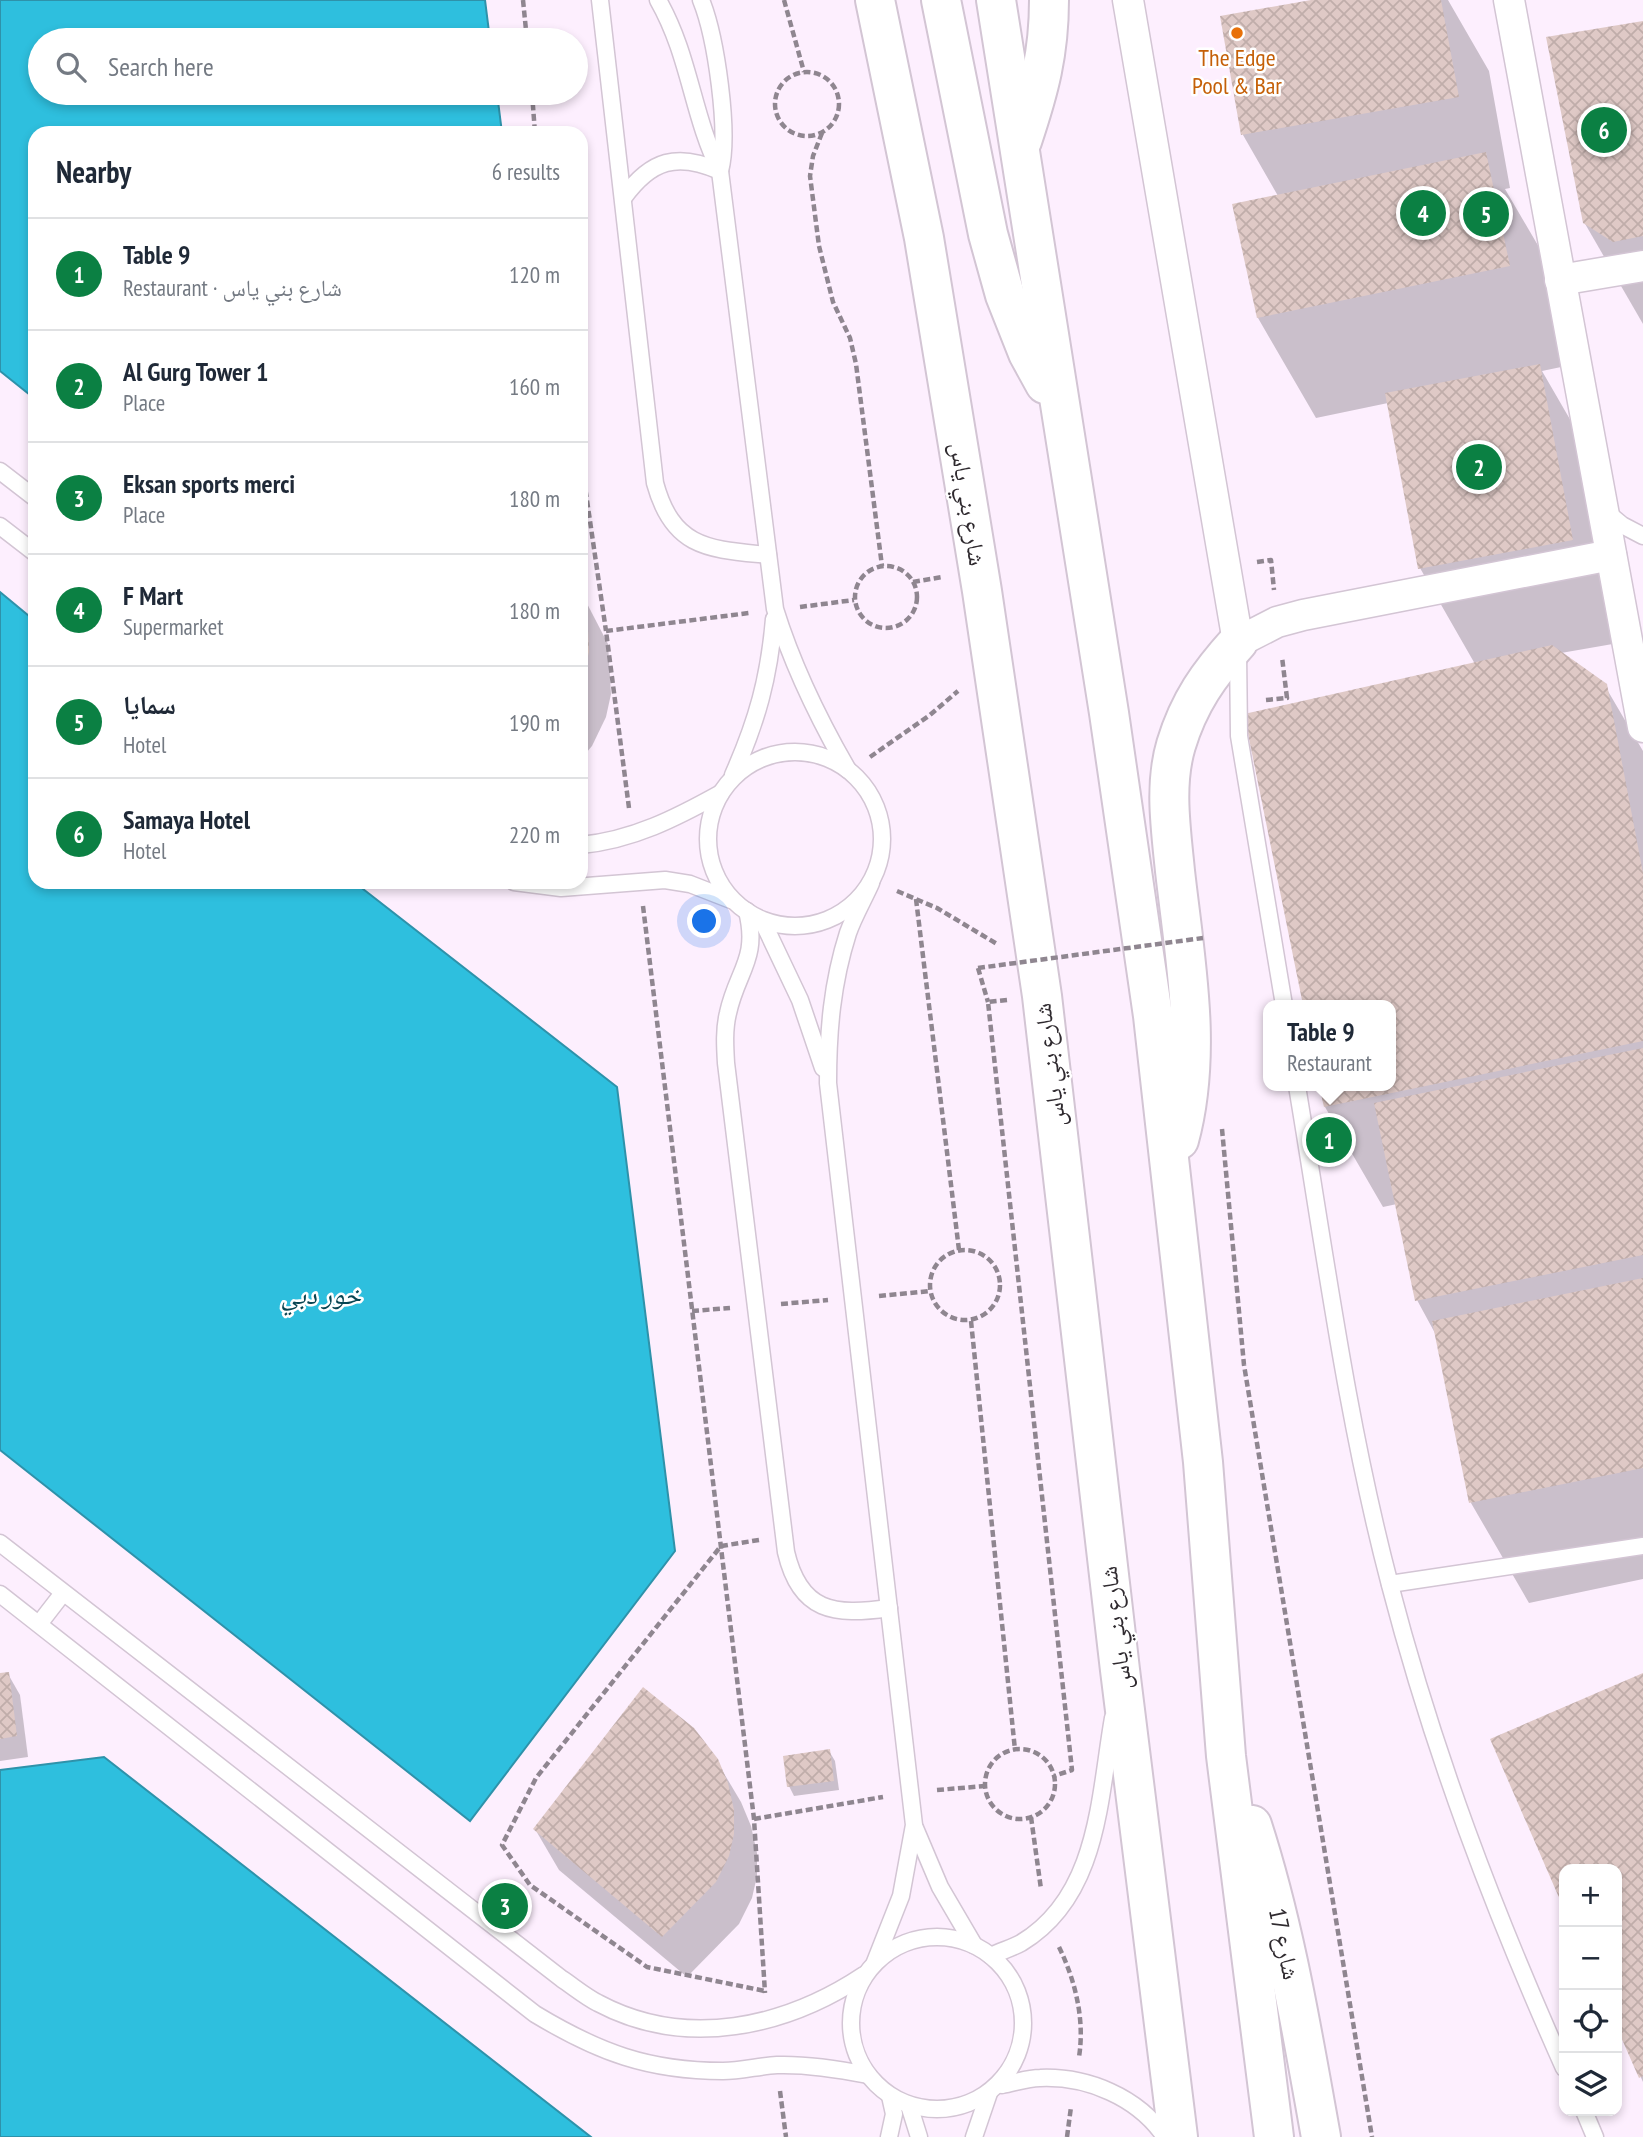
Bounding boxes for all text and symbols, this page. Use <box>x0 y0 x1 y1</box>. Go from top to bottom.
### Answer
marker: The Edge Pool & Bar <box>1229 25 1245 41</box>
search box <box>28 28 588 105</box>
place label: The Edge Pool & Bar <box>1192 42 1282 101</box>
icon: search <box>52 48 90 86</box>
text: Search here <box>108 50 214 83</box>
pin: 6 <box>1581 104 1627 156</box>
text: Nearby <box>56 152 131 191</box>
text: 6 results <box>492 157 560 186</box>
pin: 4 <box>1400 187 1446 239</box>
pin: 5 <box>1463 188 1509 240</box>
text: Table 9 <box>123 238 191 271</box>
text: 1 <box>74 260 85 289</box>
text: 120 m <box>509 260 560 289</box>
text: Restaurant · شارع بني ياس <box>123 273 342 302</box>
text: Al Gurg Tower 1 <box>123 355 269 388</box>
text: 2 <box>74 372 85 401</box>
text: 160 m <box>509 372 560 401</box>
text: Place <box>123 388 165 417</box>
street label: شارع بني ياس <box>939 440 994 568</box>
pin: 2 <box>1456 441 1502 493</box>
text: Eksan sports merci <box>123 467 295 500</box>
text: 3 <box>74 484 85 513</box>
text: 180 m <box>509 484 560 513</box>
text: Place <box>123 500 165 529</box>
text: F Mart <box>123 579 183 612</box>
text: 4 <box>74 596 85 625</box>
text: 180 m <box>509 596 560 625</box>
text: Supermarket <box>123 612 224 641</box>
text: سمايا <box>123 688 176 721</box>
text: 5 <box>74 708 85 737</box>
text: 190 m <box>509 708 560 737</box>
text: Hotel <box>123 730 166 759</box>
text: Samaya Hotel <box>123 803 250 836</box>
text: 6 <box>74 820 85 849</box>
text: 220 m <box>509 820 560 849</box>
text: Hotel <box>123 836 166 865</box>
your location <box>687 904 721 938</box>
popup <box>1263 1000 1396 1091</box>
street label: شارع بني ياس <box>1027 1001 1077 1129</box>
text: Table 9 <box>1287 1015 1355 1048</box>
text: Restaurant <box>1287 1048 1372 1077</box>
pin: 1 <box>1306 1114 1352 1166</box>
water label: خور دبي <box>281 1278 361 1316</box>
street label: شارع بني ياس <box>1093 1564 1143 1692</box>
map controls <box>1559 1864 1622 2116</box>
button: + <box>1559 1864 1622 1927</box>
pin: 3 <box>482 1880 528 1932</box>
street label: شارع 17 <box>1262 1905 1307 1982</box>
button: − <box>1559 1927 1622 1990</box>
button: locate <box>1559 1990 1622 2053</box>
button: layers <box>1559 2053 1622 2116</box>

